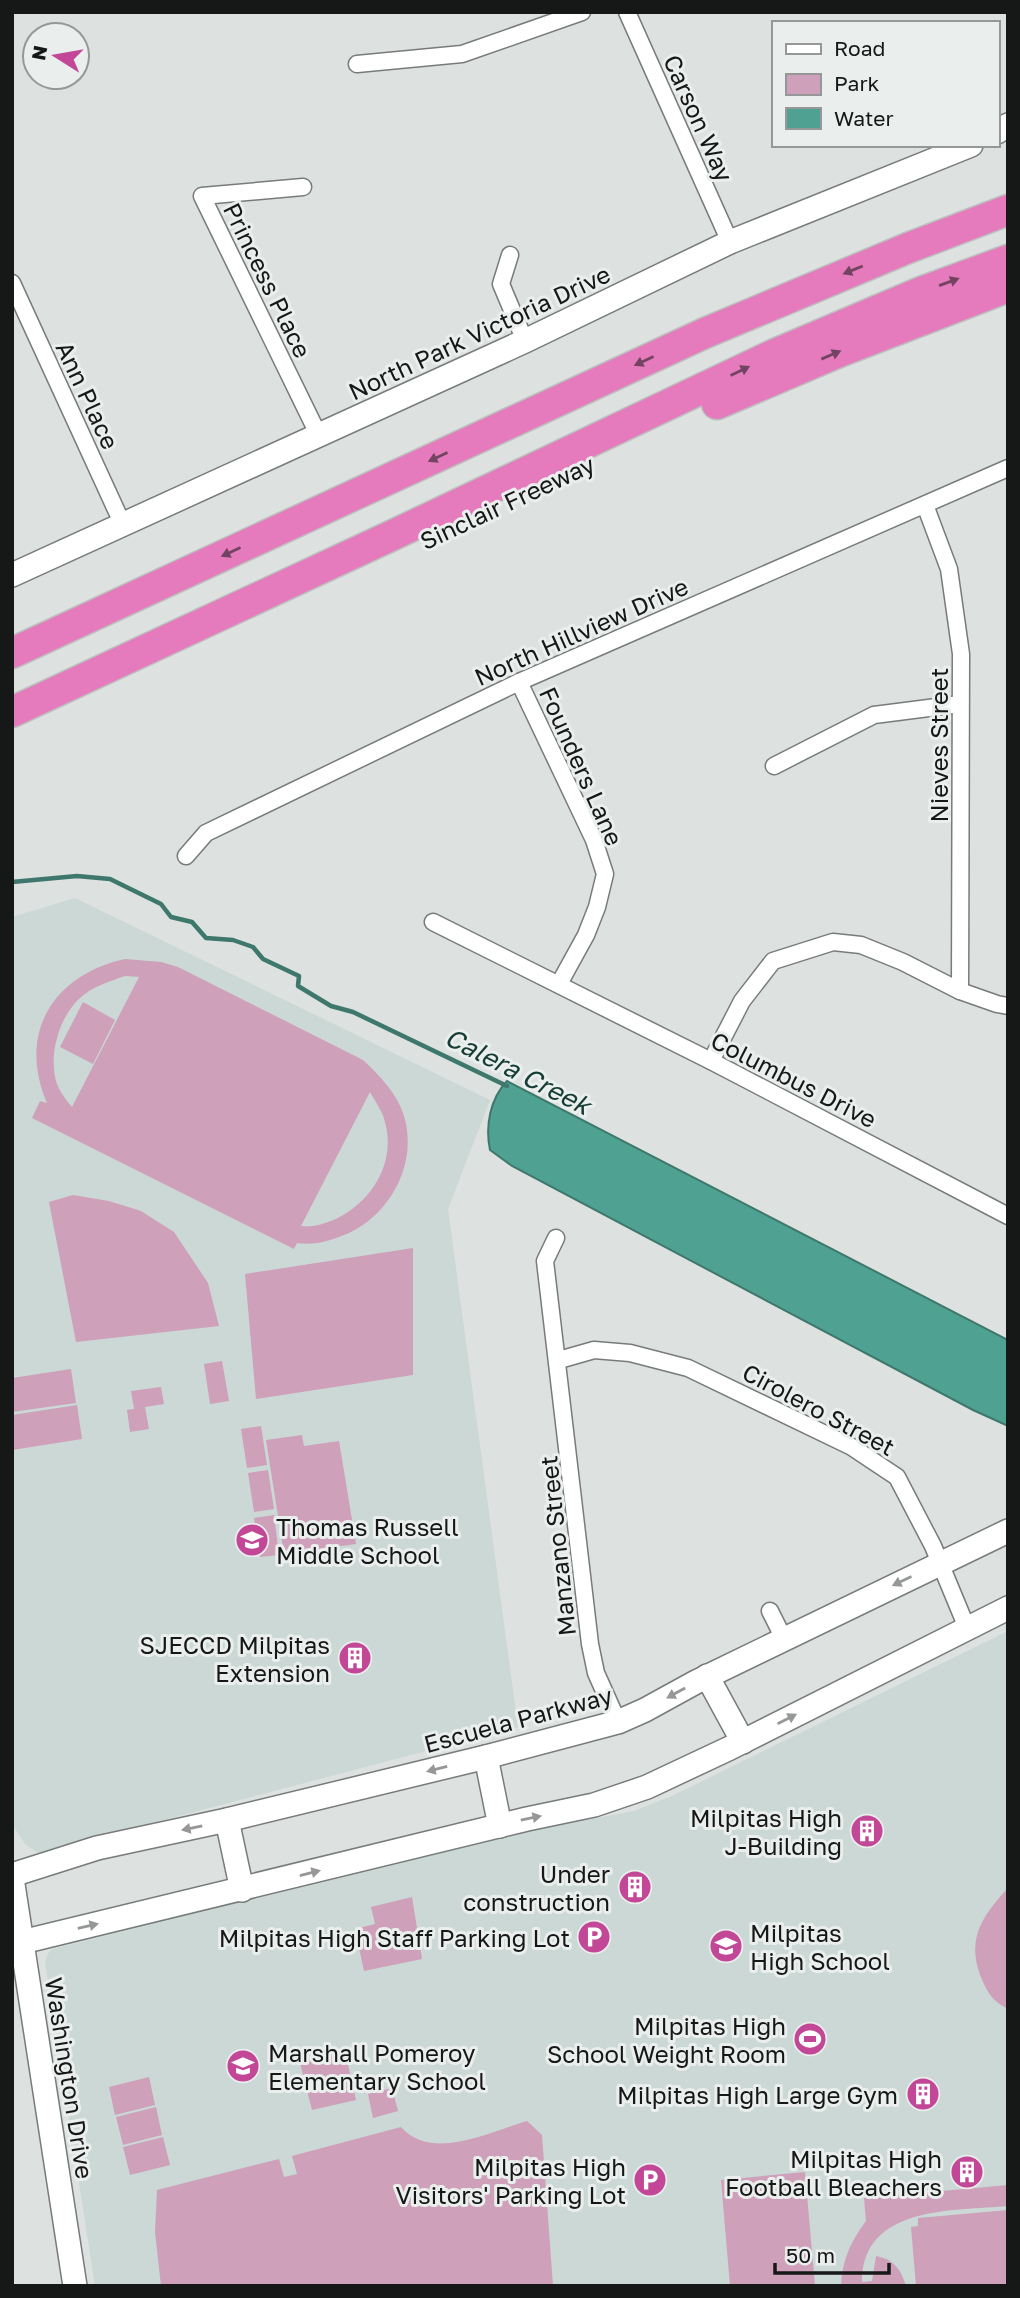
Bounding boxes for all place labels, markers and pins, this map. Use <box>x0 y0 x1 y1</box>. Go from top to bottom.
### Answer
place label: Thomas Russell Middle School <box>276 1512 459 1569</box>
school or university icon: Thomas Russell Middle School <box>233 1521 271 1559</box>
place label: SJECCD Milpitas Extension <box>140 1630 330 1687</box>
building icon: SJECCD Milpitas Extension <box>336 1639 374 1677</box>
place label: Milpitas High J-Building <box>690 1803 842 1860</box>
building icon: Milpitas High J-Building <box>848 1812 886 1850</box>
place label: Under construction <box>463 1859 610 1916</box>
building icon: Under construction <box>616 1868 654 1906</box>
parking icon: Milpitas High Staff Parking Lot <box>575 1918 613 1956</box>
place label: Milpitas High School <box>750 1918 890 1975</box>
place label: Milpitas High Staff Parking Lot <box>219 1923 570 1952</box>
school or university icon: Milpitas High School <box>707 1927 745 1965</box>
place label: Milpitas High School Weight Room <box>547 2011 786 2068</box>
sports icon: Milpitas High School Weight Room <box>791 2020 829 2058</box>
place label: Marshall Pomeroy Elementary School <box>268 2038 486 2095</box>
school or university icon: Marshall Pomeroy Elementary School <box>224 2047 262 2085</box>
building icon: Milpitas High Large Gym <box>904 2075 942 2113</box>
place label: Milpitas High Large Gym <box>617 2080 898 2109</box>
place label: Milpitas High Football Bleachers <box>725 2144 942 2201</box>
place label: Milpitas High Visitors' Parking Lot <box>396 2152 626 2209</box>
building icon: Milpitas High Football Bleachers <box>948 2153 986 2191</box>
parking icon: Milpitas High Visitors' Parking Lot <box>631 2161 669 2199</box>

